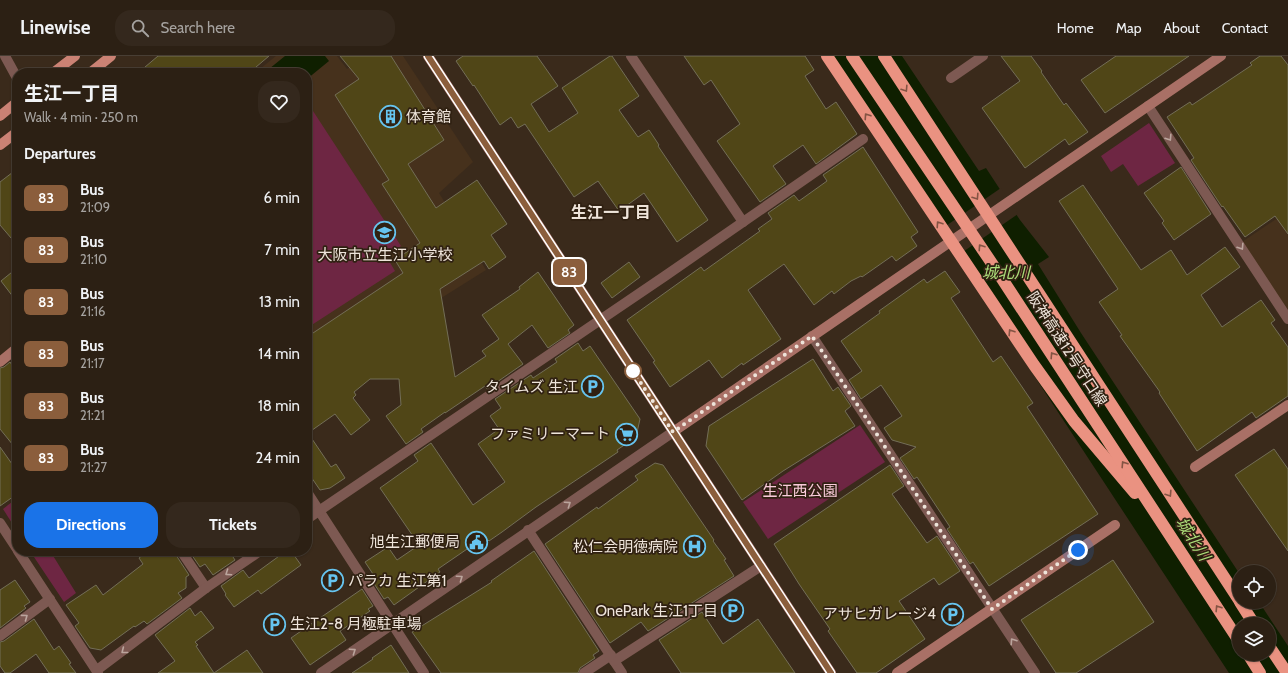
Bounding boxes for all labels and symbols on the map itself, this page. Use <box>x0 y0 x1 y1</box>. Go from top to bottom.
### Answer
one-way arrow <box>900 84 907 91</box>
building icon: 体育館 <box>377 104 403 130</box>
place label: 体育館 <box>406 108 451 126</box>
one-way arrow <box>864 113 871 120</box>
one-way arrow <box>1164 134 1171 141</box>
one-way arrow <box>971 193 978 200</box>
district label: 生江一丁目 <box>571 203 651 222</box>
school or university icon: 大阪市立生江小学校 <box>372 219 398 245</box>
one-way arrow <box>937 221 944 228</box>
one-way arrow <box>1236 243 1243 250</box>
one-way arrow <box>979 244 986 251</box>
place label: 大阪市立生江小学校 <box>317 246 453 264</box>
line badge: 83 <box>551 259 587 285</box>
water label: 城北川 <box>982 263 1032 282</box>
street label: 阪神高速12号守口線 <box>1023 288 1111 410</box>
one-way arrow <box>1009 329 1016 336</box>
one-way arrow <box>1050 352 1057 359</box>
unlabelled marker <box>624 362 642 380</box>
parking icon: タイムズ 生江 <box>580 374 606 400</box>
place label: タイムズ 生江 <box>485 378 578 396</box>
supermarket icon: ファミリーマート <box>613 421 639 447</box>
place label: ファミリーマート <box>490 425 610 443</box>
one-way arrow <box>1121 461 1129 468</box>
park label: 生江西公園 <box>762 482 838 500</box>
one-way arrow <box>1165 490 1172 497</box>
one-way arrow <box>563 502 570 509</box>
water label: 城北川 <box>1172 514 1215 566</box>
public building icon: 旭生江郵便局 <box>463 529 489 555</box>
place label: 旭生江郵便局 <box>370 533 460 551</box>
hospital icon: 松仁会明徳病院 <box>681 534 707 560</box>
place label: 松仁会明徳病院 <box>573 538 678 556</box>
your location <box>1068 540 1088 560</box>
one-way arrow <box>225 568 232 576</box>
parking icon: パラカ 生江第1 <box>320 568 346 594</box>
place label: パラカ 生江第1 <box>348 572 446 590</box>
one-way arrow <box>456 576 463 583</box>
parking icon: OnePark 生江1丁目 <box>720 598 746 624</box>
parking icon: アサヒガレージ4 <box>939 601 965 627</box>
place label: OnePark 生江1丁目 <box>595 602 718 620</box>
place label: アサヒガレージ4 <box>823 605 936 623</box>
one-way arrow <box>1215 605 1223 612</box>
parking icon: 生江2-8 月極駐車場 <box>262 611 288 637</box>
one-way arrow <box>21 614 28 622</box>
place label: 生江2-8 月極駐車場 <box>290 615 421 633</box>
one-way arrow <box>1010 638 1018 645</box>
one-way arrow <box>121 646 128 653</box>
one-way arrow <box>349 649 356 656</box>

